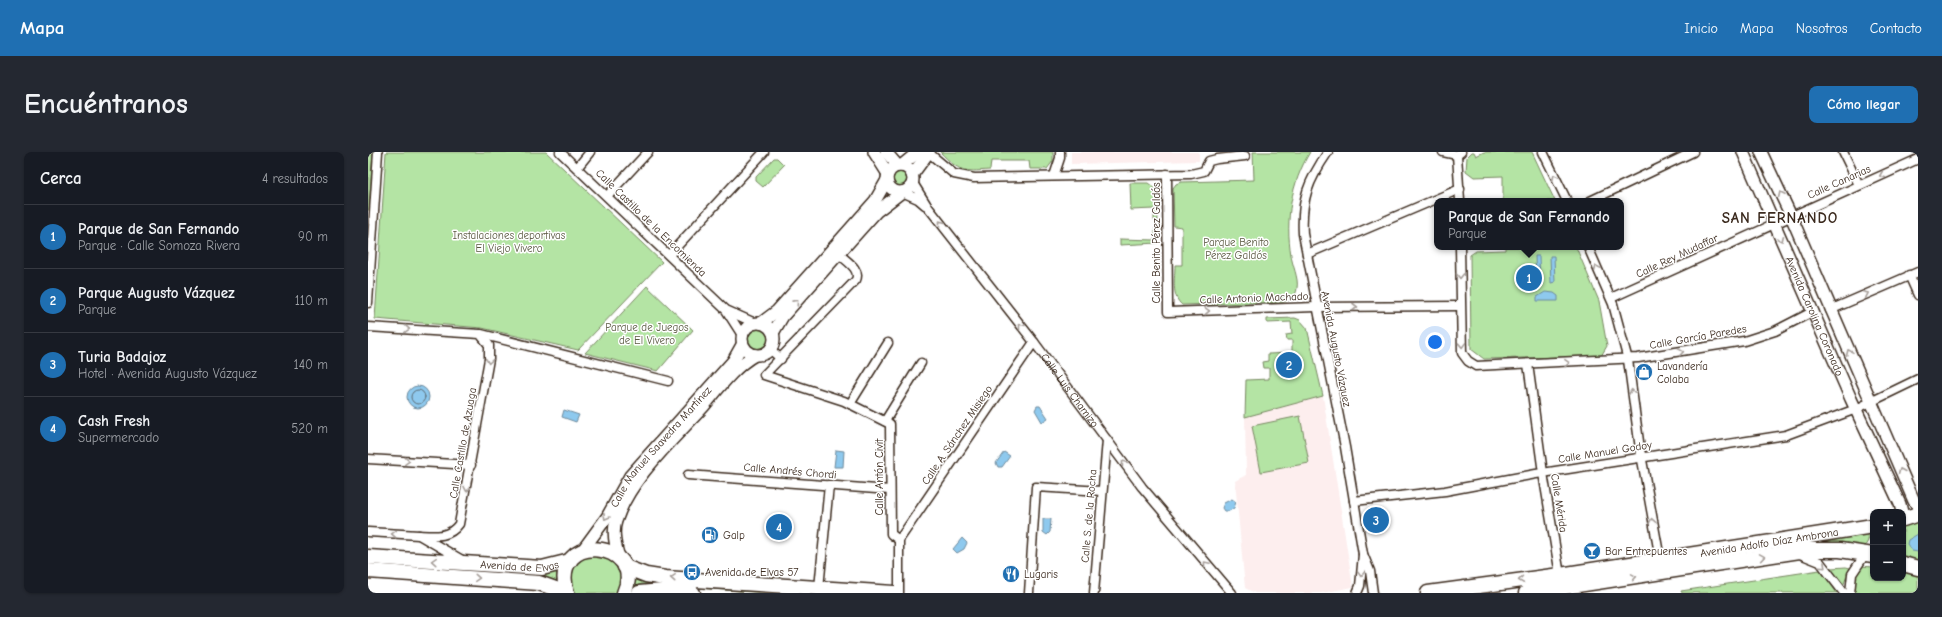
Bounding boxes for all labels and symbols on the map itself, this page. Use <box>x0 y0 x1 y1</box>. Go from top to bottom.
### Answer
street label: Calle Canarias <box>1805 162 1873 202</box>
street label: Calle Castillo de la Encomienda <box>593 167 709 279</box>
one-way arrow <box>1879 170 1887 178</box>
one-way arrow <box>1552 173 1560 181</box>
street label: Calle Benito Pérez Galdós <box>1150 182 1163 304</box>
one-way arrow <box>1778 191 1786 199</box>
district label: SAN FERNANDO <box>1722 209 1838 227</box>
one-way arrow <box>938 221 945 228</box>
park label: Instalaciones deportivas El Viejo Vivero <box>453 229 566 255</box>
street label: Calle Rey Mudaffar <box>1634 231 1721 281</box>
one-way arrow <box>1776 235 1784 242</box>
park label: Parque Benito Pérez Galdós <box>1203 236 1269 262</box>
street label: Avenida Carolina Coronado <box>1783 254 1847 378</box>
pin: 1 <box>1516 263 1542 293</box>
one-way arrow <box>1594 264 1602 272</box>
one-way arrow <box>1456 273 1464 279</box>
street label: Calle Antonio Machado <box>1199 290 1309 306</box>
street label: Avenida Augusto Vázquez <box>1318 290 1354 408</box>
one-way arrow <box>1862 291 1869 299</box>
one-way arrow <box>791 299 799 307</box>
one-way arrow <box>1352 303 1358 311</box>
one-way arrow <box>1204 307 1210 315</box>
park label: Parque de Juegos de El Vivero <box>605 321 689 347</box>
street label: Calle García Paredes <box>1649 322 1748 352</box>
one-way arrow <box>1018 323 1025 330</box>
one-way arrow <box>404 325 410 334</box>
your location <box>1425 332 1445 352</box>
one-way arrow <box>1457 342 1466 348</box>
one-way arrow <box>1677 348 1684 356</box>
one-way arrow <box>1846 349 1854 357</box>
pin: 2 <box>1276 350 1302 380</box>
street label: Calle Luis Chamizo <box>1038 351 1102 430</box>
one-way arrow <box>485 358 494 364</box>
one-way arrow <box>1564 358 1570 367</box>
place label: Lavandería Colaba <box>1657 360 1708 386</box>
shop icon: Lavandería Colaba <box>1634 362 1654 382</box>
street label: Calle Manuel Saavedra Martínez <box>607 383 714 509</box>
street label: Calle A. Sánchez Misiego <box>919 383 995 487</box>
street label: Calle Castillo de Azuaga <box>447 387 479 499</box>
one-way arrow <box>1628 389 1637 395</box>
street label: Calle Antón Civit <box>873 438 886 515</box>
street label: Calle Manuel Godoy <box>1557 438 1653 466</box>
one-way arrow <box>404 457 410 465</box>
street label: Calle Andrés Chordi <box>743 460 837 482</box>
one-way arrow <box>1122 461 1129 468</box>
one-way arrow <box>1898 468 1906 475</box>
street label: Calle S. de la Rocha <box>1078 469 1100 563</box>
street label: Calle Mérida <box>1548 473 1570 533</box>
one-way arrow <box>463 486 472 492</box>
pin: 3 <box>1363 505 1389 535</box>
pin: 4 <box>766 512 792 542</box>
one-way arrow <box>603 513 610 520</box>
one-way arrow <box>1649 517 1657 524</box>
fuel station icon: Galp <box>700 525 720 545</box>
street label: Avenida Adolfo Díaz Ambrona <box>1699 525 1839 559</box>
one-way arrow <box>391 529 397 538</box>
place label: Galp <box>723 529 745 542</box>
bar icon: Bar Entrepuentes <box>1582 541 1602 561</box>
place label: Bar Entrepuentes <box>1605 545 1687 558</box>
one-way arrow <box>1759 553 1765 562</box>
one-way arrow <box>431 557 437 566</box>
street label: Avenida de Elvas <box>480 557 561 575</box>
one-way arrow <box>1203 561 1210 568</box>
bus stop icon: Avenida de Elvas 57 <box>682 562 702 582</box>
one-way arrow <box>1818 562 1826 569</box>
restaurant icon: Lugaris <box>1001 564 1021 584</box>
place label: Avenida de Elvas 57 <box>705 566 799 579</box>
place label: Lugaris <box>1024 568 1058 581</box>
one-way arrow <box>1357 571 1365 577</box>
one-way arrow <box>1631 573 1637 582</box>
one-way arrow <box>474 574 480 583</box>
one-way arrow <box>670 574 676 583</box>
one-way arrow <box>1518 575 1524 584</box>

